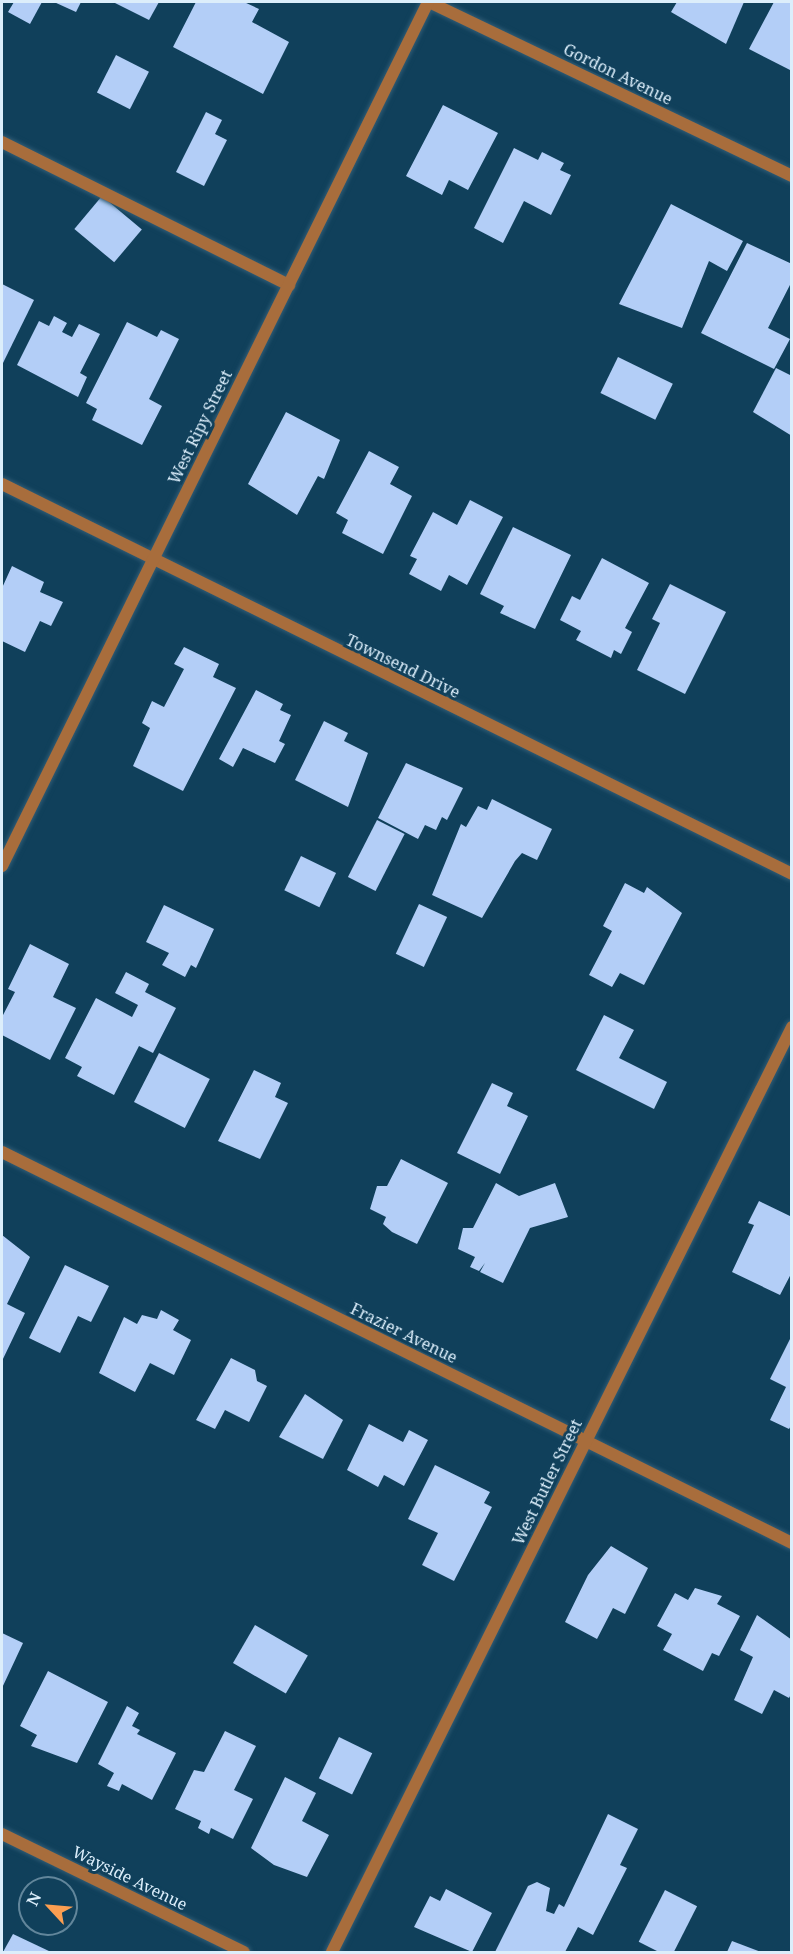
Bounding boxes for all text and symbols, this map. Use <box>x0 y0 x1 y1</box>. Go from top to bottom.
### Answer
street label: Gordon Avenue <box>560 39 676 109</box>
street label: West Ripy Street <box>164 367 236 487</box>
street label: Townsend Drive <box>343 630 463 702</box>
street label: Frazier Avenue <box>347 1299 461 1367</box>
street label: West Butler Street <box>508 1416 586 1548</box>
street label: Wayside Avenue <box>69 1842 191 1914</box>
north arrow <box>18 1876 78 1936</box>
text: N <box>21 1889 46 1909</box>

